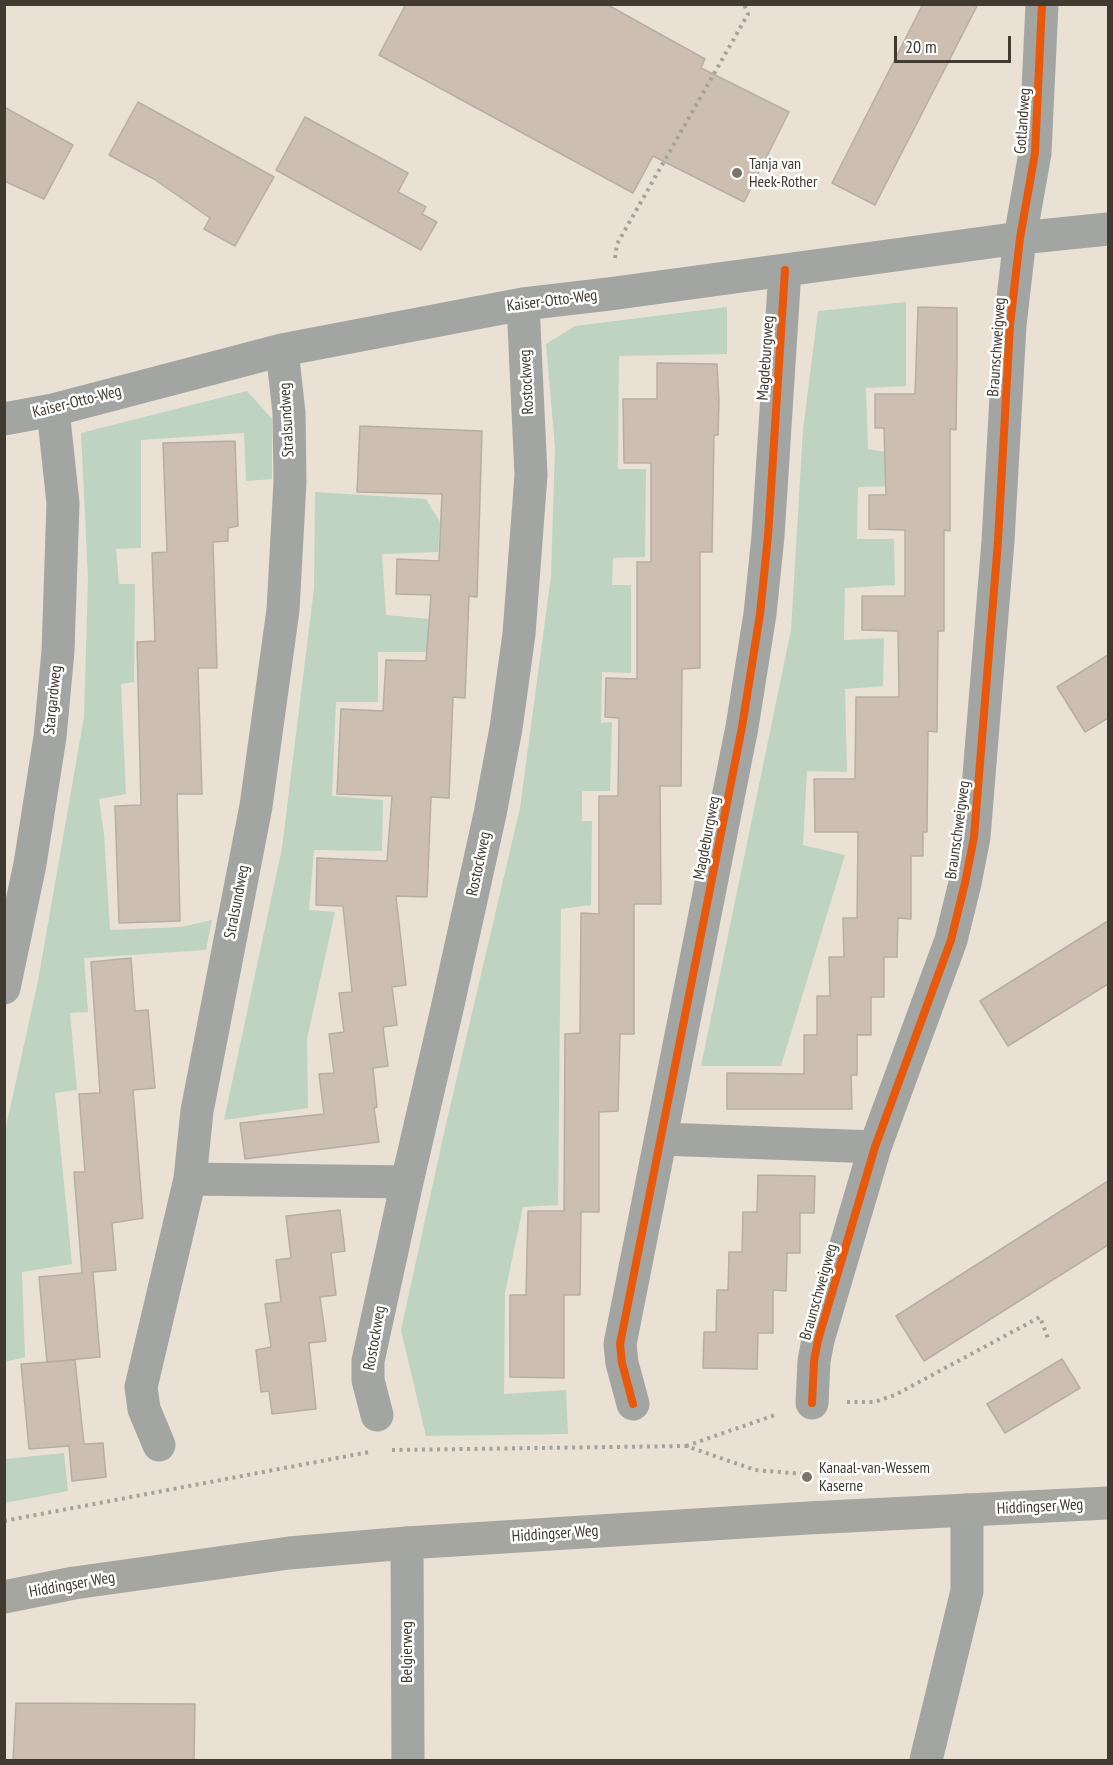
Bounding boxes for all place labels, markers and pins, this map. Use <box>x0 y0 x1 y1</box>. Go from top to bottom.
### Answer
place label: Tanja van Heek-Rother <box>749 154 817 192</box>
marker: Tanja van Heek-Rother <box>730 166 744 180</box>
place label: Kanaal-van-Wessem Kaserne <box>819 1458 930 1496</box>
marker: Kanaal-van-Wessem Kaserne <box>800 1470 814 1484</box>

